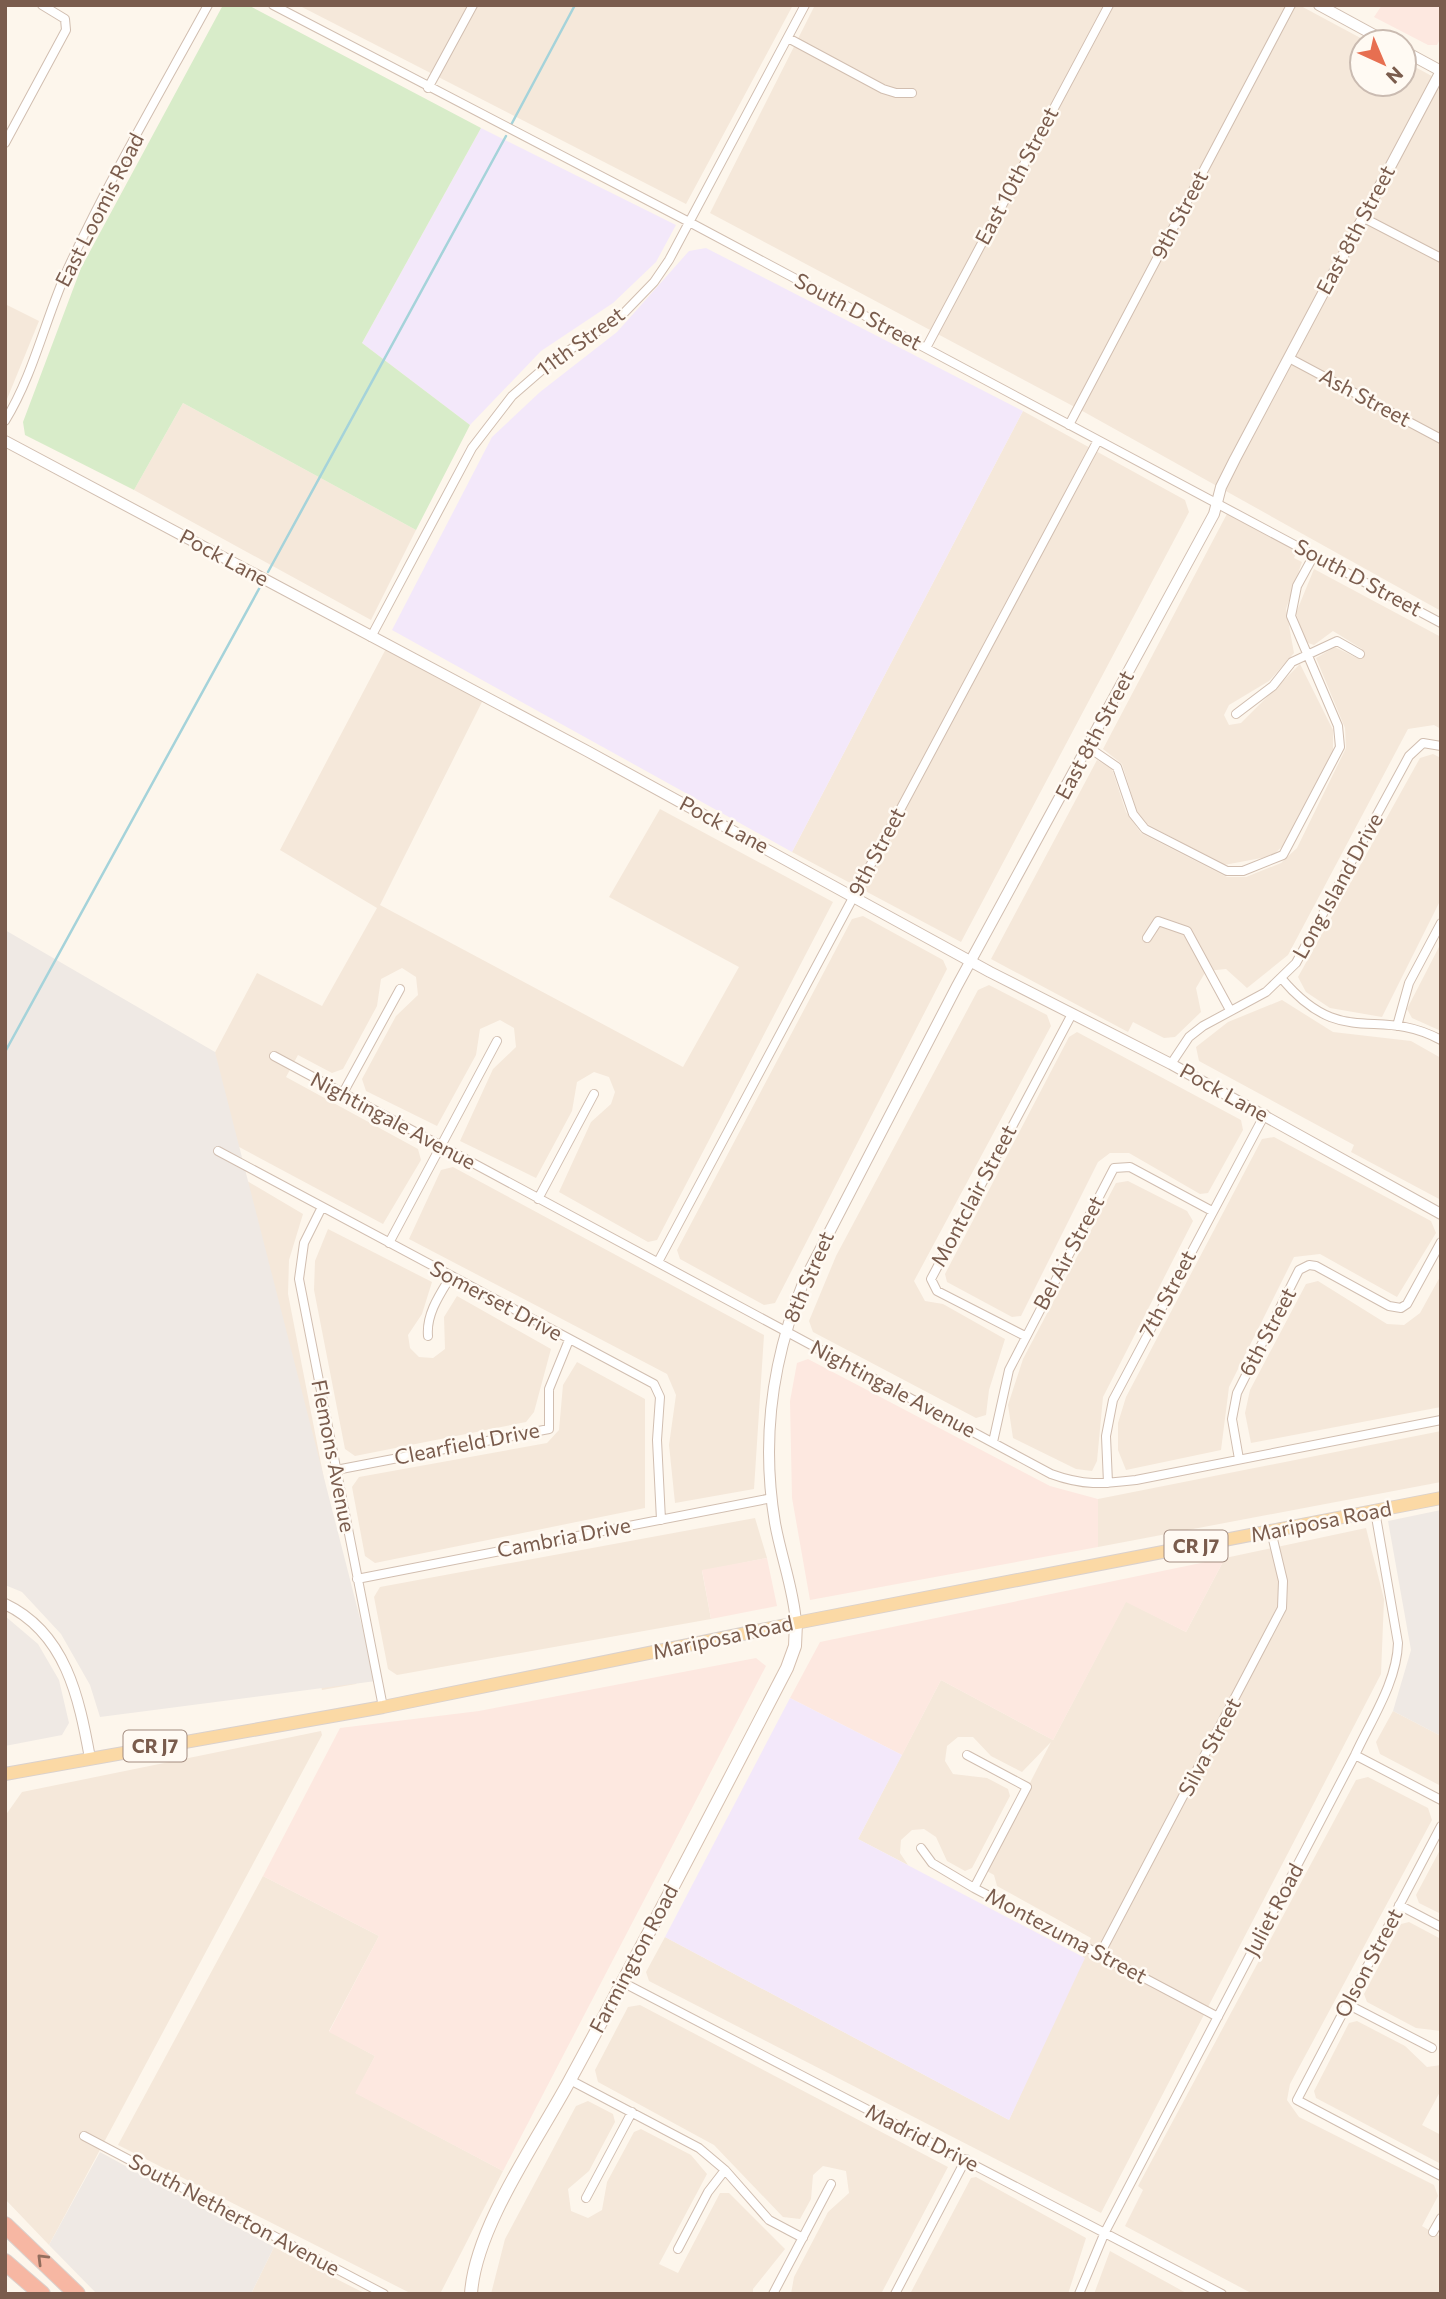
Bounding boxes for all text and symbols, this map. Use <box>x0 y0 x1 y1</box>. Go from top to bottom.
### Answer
north arrow <box>1348 28 1418 98</box>
text: N <box>1382 62 1408 89</box>
street label: East 10th Street <box>969 102 1062 248</box>
street label: East Loomis Road <box>49 128 148 290</box>
street label: East 8th Street <box>1310 161 1399 298</box>
street label: 9th Street <box>1145 166 1212 263</box>
street label: South D Street <box>791 267 926 355</box>
street label: 11th Street <box>532 301 629 381</box>
street label: Ash Street <box>1316 362 1415 431</box>
street label: Pock Lane <box>176 523 274 591</box>
street label: South D Street <box>1291 533 1426 621</box>
street label: East 8th Street <box>1049 666 1138 803</box>
street label: Pock Lane <box>676 790 774 858</box>
street label: 9th Street <box>842 803 909 900</box>
street label: Long Island Drive <box>1286 808 1387 962</box>
street label: Pock Lane <box>1176 1057 1273 1126</box>
street label: Nightingale Avenue <box>307 1066 481 1174</box>
street label: Montclair Street <box>925 1120 1021 1270</box>
street label: Bel Air Street <box>1027 1191 1108 1314</box>
street label: 8th Street <box>777 1227 838 1326</box>
street label: 7th Street <box>1133 1245 1200 1341</box>
street label: Somerset Drive <box>426 1254 567 1345</box>
street label: 6th Street <box>1233 1283 1300 1380</box>
street label: Nightingale Avenue <box>807 1334 981 1442</box>
street label: Flemons Avenue <box>307 1377 362 1534</box>
street label: Clearfield Drive <box>392 1416 541 1469</box>
street label: Mariposa Road <box>1248 1495 1393 1546</box>
street label: Cambria Drive <box>495 1511 633 1562</box>
road number: CR J7 <box>1164 1530 1228 1562</box>
street label: Mariposa Road <box>650 1609 795 1664</box>
street label: Silva Street <box>1172 1693 1245 1800</box>
road number: CR J7 <box>124 1730 186 1762</box>
street label: Juliet Road <box>1238 1859 1307 1960</box>
street label: Farmington Road <box>583 1880 682 2037</box>
street label: Montezuma Street <box>982 1882 1152 1988</box>
street label: Olson Street <box>1328 1903 1407 2021</box>
street label: Madrid Drive <box>862 2097 983 2176</box>
street label: South Netherton Avenue <box>125 2147 344 2280</box>
one-way arrow <box>37 2254 50 2267</box>

